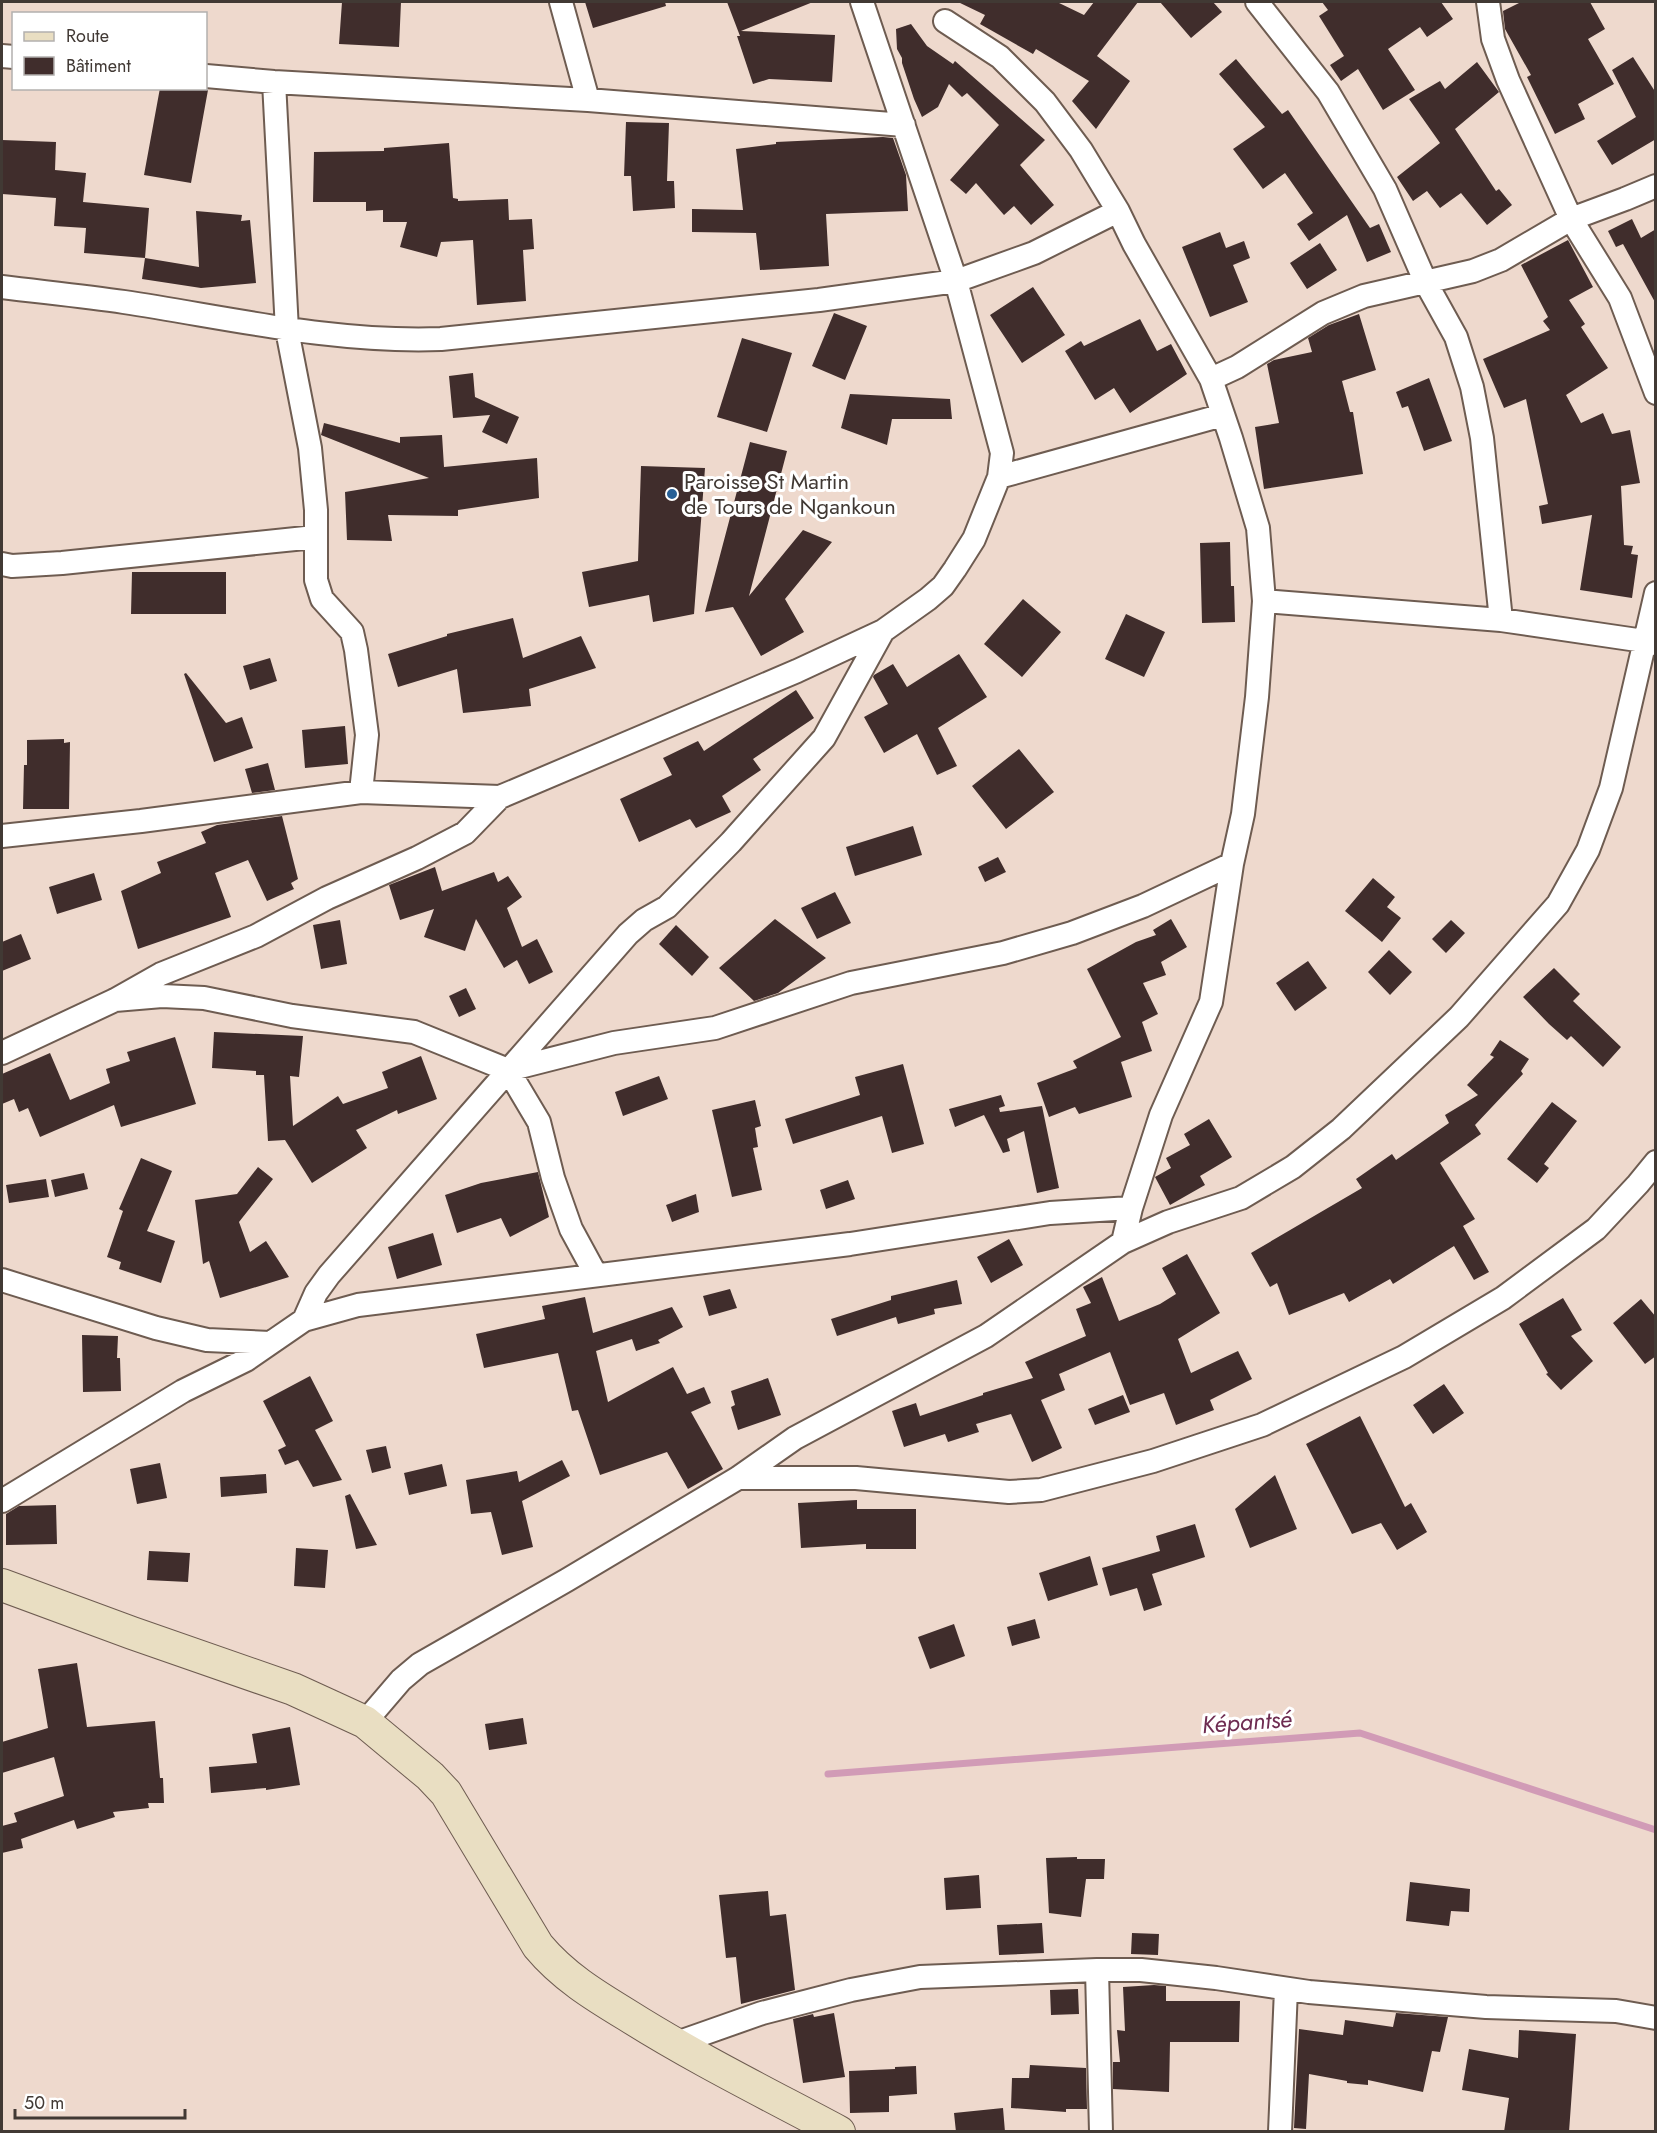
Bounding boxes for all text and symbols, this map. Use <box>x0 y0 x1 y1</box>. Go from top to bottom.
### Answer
legend <box>12 12 207 90</box>
text: Route <box>66 23 109 49</box>
text: Bâtiment <box>66 53 132 79</box>
place label: Paroisse St Martin de Tours de Ngankoun <box>684 465 896 522</box>
marker: Paroisse St Martin de Tours de Ngankoun <box>665 487 679 501</box>
water label: Képantsé <box>1201 1701 1294 1742</box>
scale bar <box>15 2082 184 2120</box>
text: 50 m <box>24 2090 64 2116</box>

